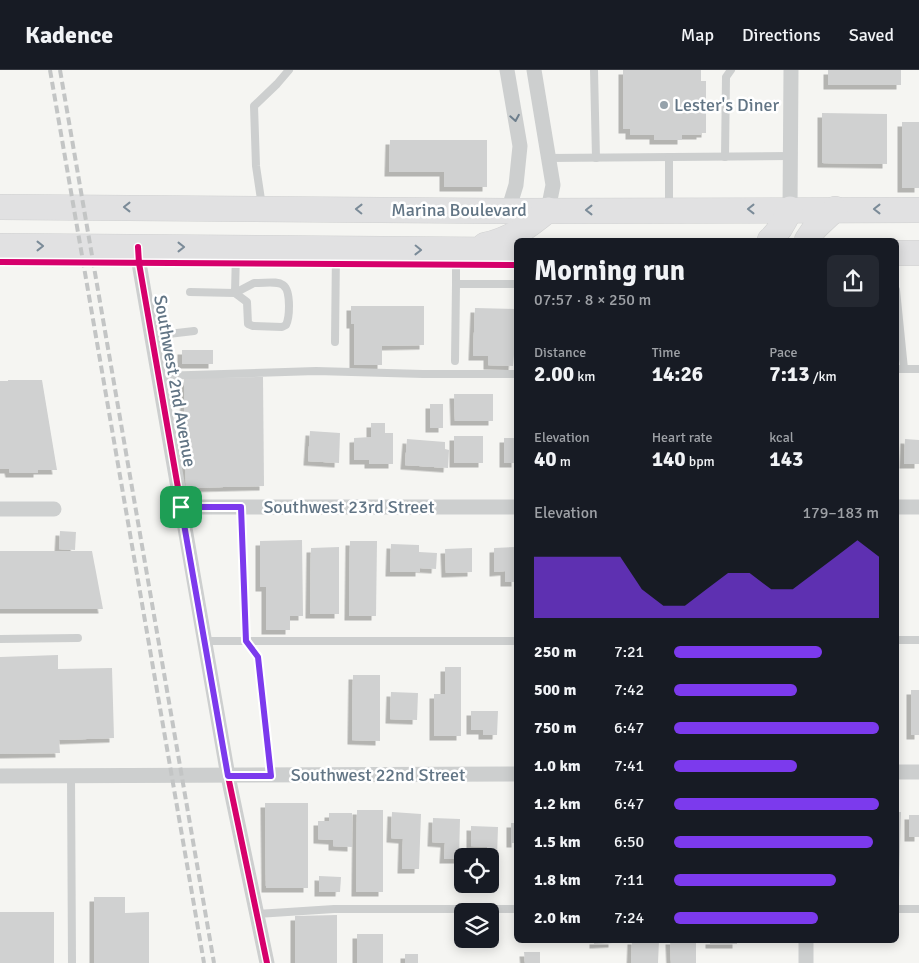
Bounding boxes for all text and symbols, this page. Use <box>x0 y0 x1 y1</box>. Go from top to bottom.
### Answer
text: Kadence <box>25 20 113 50</box>
text: Map <box>681 24 714 46</box>
text: Directions <box>742 24 821 46</box>
text: Saved <box>849 24 894 46</box>
place label: Lester's Diner <box>674 94 779 116</box>
marker: Lester's Diner <box>658 99 670 111</box>
one-way arrow <box>510 114 520 122</box>
street label: Marina Boulevard <box>391 199 527 221</box>
one-way arrow <box>123 202 130 212</box>
one-way arrow <box>355 204 362 214</box>
one-way arrow <box>747 204 754 214</box>
one-way arrow <box>873 204 880 214</box>
one-way arrow <box>584 205 592 215</box>
one-way arrow <box>36 241 44 251</box>
one-way arrow <box>178 242 185 252</box>
one-way arrow <box>415 245 423 255</box>
text: Morning run <box>534 254 685 288</box>
button: share <box>827 255 879 307</box>
text: 07:57 · 8 × 250 m <box>534 290 651 310</box>
street label: Southwest 2nd Avenue <box>149 293 201 469</box>
text: Distance <box>534 344 586 361</box>
text: Time <box>652 344 681 361</box>
text: Pace <box>769 344 798 361</box>
text: 2.00 <box>534 361 574 387</box>
text: 14:26 <box>652 361 703 387</box>
text: 7:13 <box>769 361 810 387</box>
text: km <box>574 368 595 385</box>
text: /km <box>810 368 837 385</box>
text: Elevation <box>534 429 590 446</box>
text: Heart rate <box>652 429 712 446</box>
text: kcal <box>769 429 794 446</box>
text: 40 <box>534 446 557 472</box>
text: 140 <box>652 446 686 472</box>
text: 143 <box>769 446 803 472</box>
text: m <box>557 453 571 470</box>
text: bpm <box>686 453 715 470</box>
pin <box>160 486 202 528</box>
icon: arrive <box>167 493 195 521</box>
street label: Southwest 23rd Street <box>263 496 435 518</box>
text: Elevation <box>534 503 598 523</box>
text: 179–183 m <box>802 503 879 523</box>
text: 250 m <box>534 642 576 662</box>
text: 7:21 <box>614 642 644 662</box>
text: 500 m <box>534 680 576 700</box>
text: 7:42 <box>614 680 644 700</box>
text: 750 m <box>534 718 576 738</box>
text: 6:47 <box>614 718 644 738</box>
text: 1.0 km <box>534 756 581 776</box>
text: 7:41 <box>614 756 644 776</box>
street label: Southwest 22nd Street <box>291 764 465 786</box>
text: 1.2 km <box>534 794 581 814</box>
text: 6:47 <box>614 794 644 814</box>
text: 1.5 km <box>534 832 581 852</box>
text: 6:50 <box>614 832 644 852</box>
map controls <box>454 848 499 948</box>
button: locate <box>454 848 499 893</box>
text: 1.8 km <box>534 870 581 890</box>
text: 7:11 <box>614 870 644 890</box>
button: layers <box>454 903 499 948</box>
text: 2.0 km <box>534 908 581 928</box>
text: 7:24 <box>614 908 644 928</box>

